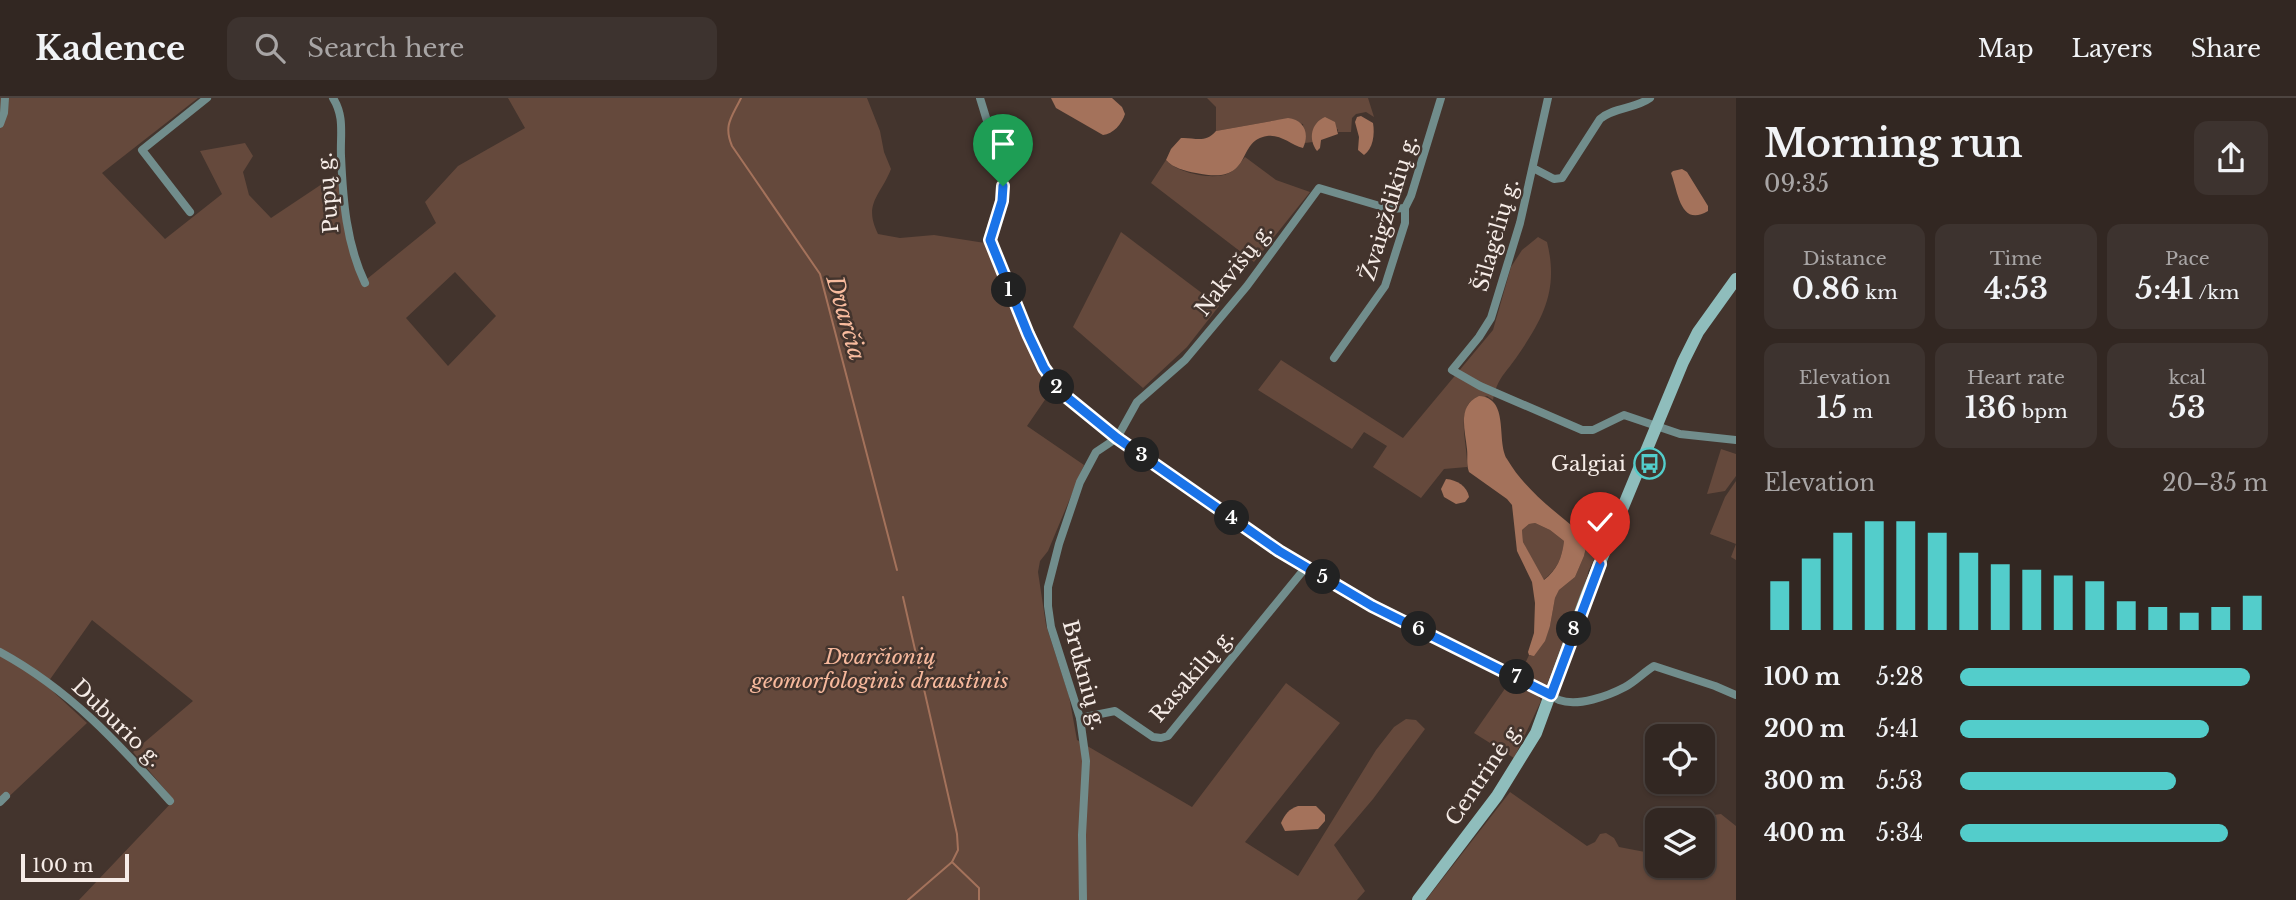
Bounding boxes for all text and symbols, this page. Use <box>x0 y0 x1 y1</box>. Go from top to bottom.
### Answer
search box <box>227 17 717 80</box>
text: Kadence <box>35 28 185 69</box>
icon: search <box>251 29 289 67</box>
text: Search here <box>307 32 464 64</box>
text: Map <box>1978 34 2034 63</box>
text: Layers <box>2072 34 2153 63</box>
text: Share <box>2191 34 2261 63</box>
pin <box>973 114 1033 186</box>
text: Morning run <box>1764 120 2023 167</box>
button: share <box>2194 121 2268 195</box>
icon: arrive <box>984 125 1022 163</box>
street label: Žvaigždikių g. <box>1355 132 1423 284</box>
street label: Pupų g. <box>312 152 344 234</box>
text: 09:35 <box>1764 170 1829 198</box>
street label: Šilagėlių g. <box>1468 176 1524 294</box>
street label: Nakvišų g. <box>1190 218 1278 322</box>
text: Distance <box>1803 247 1887 270</box>
text: Time <box>1990 247 2042 270</box>
text: Pace <box>2165 247 2210 270</box>
text: 0.86 <box>1792 270 1860 307</box>
text: 4:53 <box>1984 270 2048 307</box>
text: 5:41 <box>2135 270 2194 307</box>
water label: Dvarčia <box>820 271 871 364</box>
pin: 1 <box>992 272 1026 308</box>
text: 1 <box>1004 278 1013 301</box>
text: km <box>1860 281 1898 304</box>
text: /km <box>2194 281 2239 304</box>
text: Elevation <box>1799 366 1891 389</box>
text: Heart rate <box>1967 366 2065 389</box>
text: kcal <box>2168 366 2206 389</box>
pin: 2 <box>1040 370 1074 404</box>
text: 2 <box>1050 375 1063 398</box>
text: 15 <box>1816 389 1847 426</box>
text: 136 <box>1964 389 2016 426</box>
text: 53 <box>2169 389 2206 426</box>
text: m <box>1847 400 1873 423</box>
text: bpm <box>2016 400 2068 423</box>
pin: 3 <box>1124 438 1160 472</box>
text: 3 <box>1135 443 1148 466</box>
bus stop icon: Galgiai <box>1632 447 1666 481</box>
place label: Galgiai <box>1551 451 1626 477</box>
text: Elevation <box>1764 469 1875 497</box>
text: 20–35 m <box>2162 469 2268 497</box>
pin <box>1570 492 1630 564</box>
pin: 4 <box>1214 500 1250 536</box>
icon: check <box>1581 503 1619 541</box>
text: 4 <box>1225 506 1238 529</box>
pin: 5 <box>1306 560 1340 594</box>
text: 5 <box>1317 565 1328 588</box>
pin: 6 <box>1402 612 1436 646</box>
pin: 8 <box>1556 612 1592 646</box>
street label: Bruknių g. <box>1057 617 1111 733</box>
text: 6 <box>1412 617 1425 640</box>
text: 8 <box>1567 617 1580 640</box>
street label: Rasakilų g. <box>1145 624 1239 728</box>
park label: Dvarčionių geomorfologinis draustinis <box>750 644 1008 694</box>
pin: 7 <box>1500 660 1534 694</box>
text: 100 m <box>1764 663 1840 691</box>
text: 5:28 <box>1876 663 1924 691</box>
text: 7 <box>1512 665 1521 688</box>
street label: Duburio g. <box>66 674 168 772</box>
text: 200 m <box>1764 715 1845 743</box>
text: 5:41 <box>1876 715 1919 743</box>
street label: Centrinė g. <box>1440 717 1528 831</box>
map controls <box>1645 724 1715 878</box>
button: locate <box>1645 724 1715 794</box>
text: 300 m <box>1764 767 1845 795</box>
text: 5:53 <box>1876 767 1923 795</box>
button: layers <box>1645 808 1715 878</box>
text: 400 m <box>1764 819 1846 847</box>
text: 5:34 <box>1876 819 1923 847</box>
scale bar <box>21 851 130 883</box>
text: 100 m <box>32 854 93 877</box>

